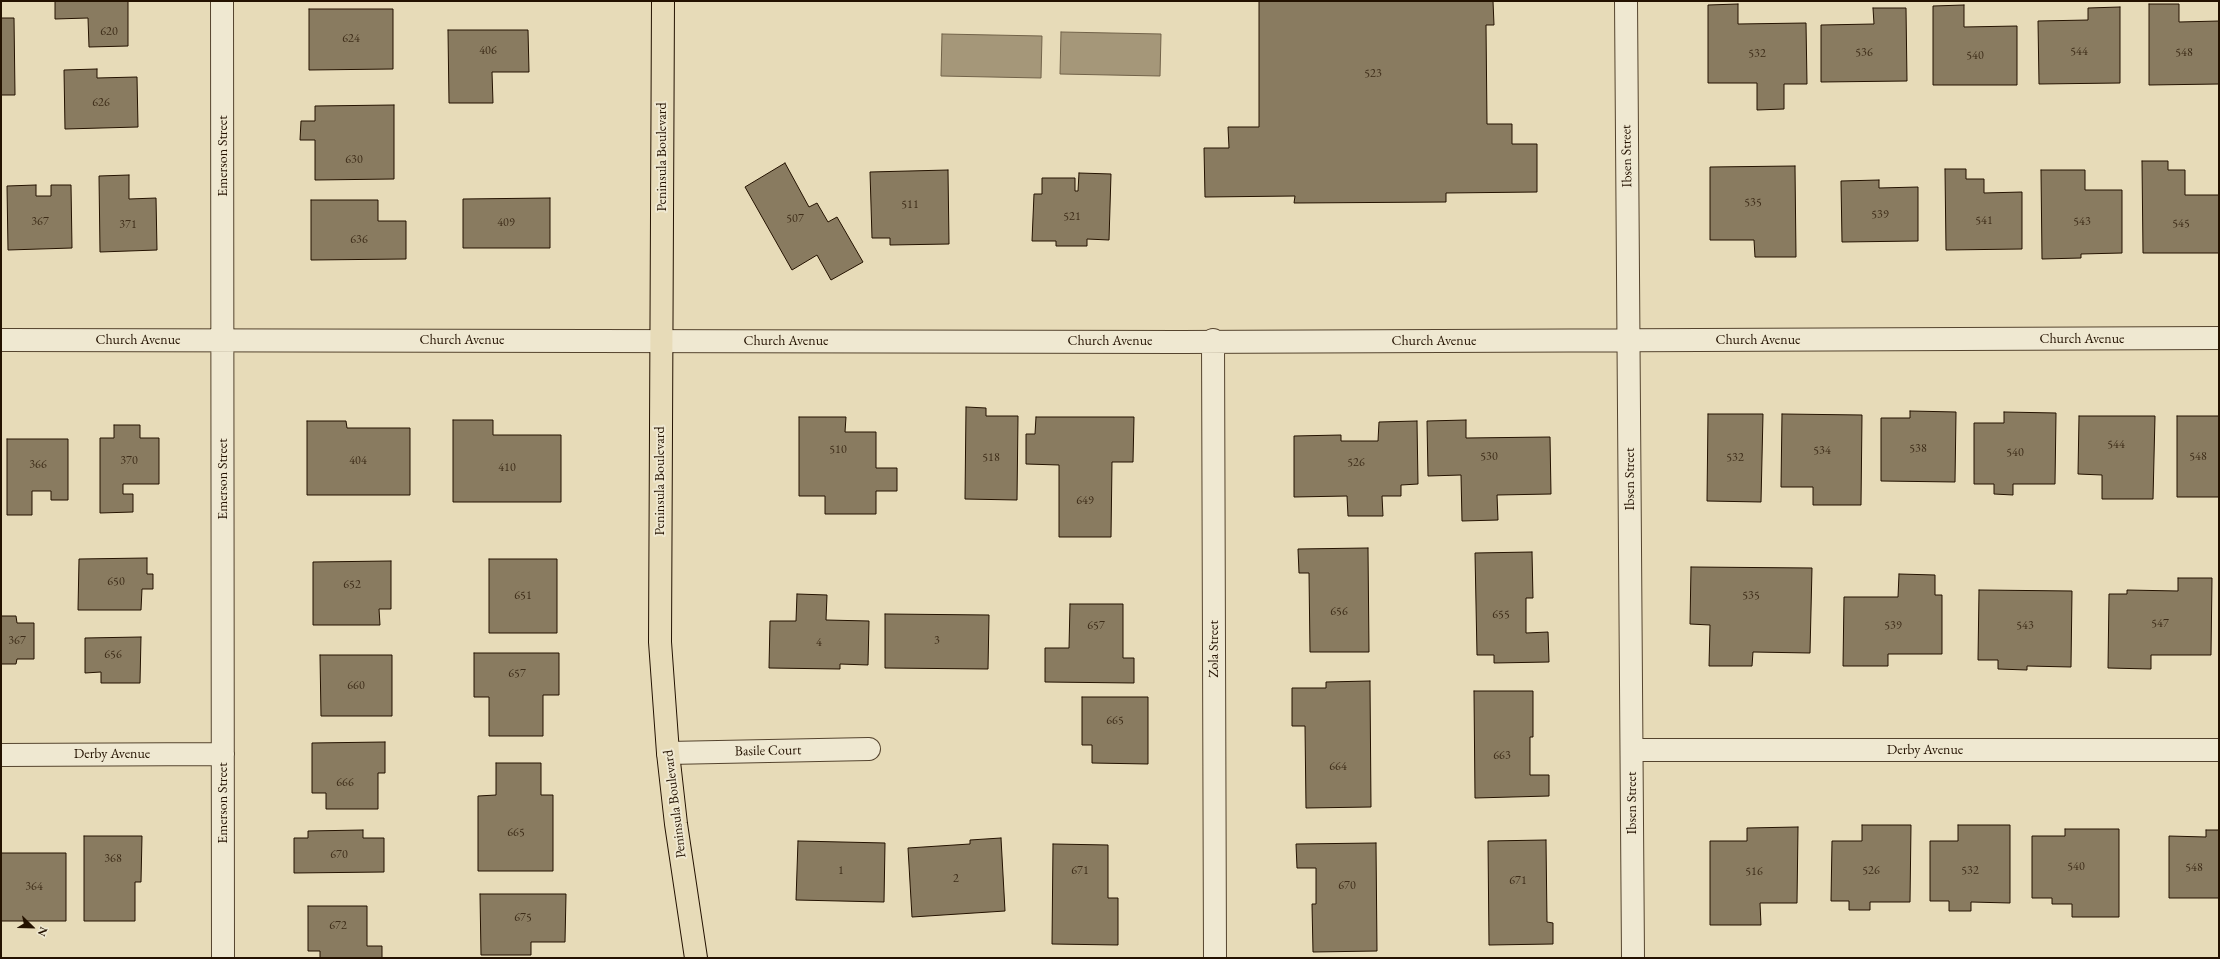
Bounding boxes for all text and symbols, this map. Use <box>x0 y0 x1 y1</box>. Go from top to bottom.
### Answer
house number: 620 <box>100 25 118 39</box>
house number: 624 <box>342 32 360 46</box>
house number: 406 <box>479 44 497 58</box>
house number: 544 <box>2070 45 2088 59</box>
house number: 536 <box>1855 46 1873 60</box>
house number: 548 <box>2175 46 2193 60</box>
house number: 532 <box>1748 47 1766 61</box>
house number: 540 <box>1966 49 1984 63</box>
house number: 523 <box>1364 67 1382 81</box>
house number: 626 <box>92 96 110 110</box>
street label: Peninsula Boulevard <box>654 103 670 211</box>
street label: Emerson Street <box>215 115 231 197</box>
street label: Ibsen Street <box>1618 124 1636 188</box>
house number: 630 <box>345 153 363 167</box>
house number: 535 <box>1744 196 1762 210</box>
house number: 511 <box>901 198 919 212</box>
house number: 539 <box>1871 208 1889 222</box>
house number: 521 <box>1063 210 1081 224</box>
house number: 507 <box>786 212 804 226</box>
house number: 541 <box>1975 214 1993 228</box>
house number: 367 <box>31 215 49 229</box>
house number: 543 <box>2073 215 2091 229</box>
house number: 409 <box>497 216 515 230</box>
house number: 545 <box>2172 217 2190 231</box>
house number: 371 <box>119 218 137 232</box>
house number: 636 <box>350 233 368 247</box>
street label: Church Avenue <box>2039 331 2125 347</box>
street label: Church Avenue <box>95 332 181 348</box>
street label: Church Avenue <box>419 332 505 348</box>
street label: Church Avenue <box>1715 332 1801 348</box>
street label: Church Avenue <box>743 333 829 349</box>
street label: Church Avenue <box>1067 333 1153 349</box>
street label: Church Avenue <box>1391 333 1477 349</box>
street label: Peninsula Boulevard <box>652 427 668 535</box>
street label: Emerson Street <box>215 438 231 520</box>
house number: 544 <box>2107 438 2125 452</box>
house number: 538 <box>1909 442 1927 456</box>
house number: 510 <box>829 443 847 457</box>
house number: 534 <box>1813 444 1831 458</box>
house number: 540 <box>2006 446 2024 460</box>
street label: Ibsen Street <box>1622 448 1638 510</box>
house number: 530 <box>1480 450 1498 464</box>
house number: 548 <box>2189 450 2207 464</box>
house number: 518 <box>982 451 1000 465</box>
house number: 532 <box>1726 451 1744 465</box>
house number: 370 <box>120 454 138 468</box>
house number: 404 <box>349 454 367 468</box>
house number: 526 <box>1347 456 1365 470</box>
house number: 366 <box>29 458 47 472</box>
house number: 410 <box>498 461 516 475</box>
house number: 649 <box>1076 494 1094 508</box>
house number: 650 <box>107 575 125 589</box>
house number: 652 <box>343 578 361 592</box>
house number: 651 <box>514 589 532 603</box>
house number: 535 <box>1742 589 1760 603</box>
house number: 656 <box>1330 605 1348 619</box>
house number: 655 <box>1492 608 1510 622</box>
house number: 547 <box>2151 617 2169 631</box>
house number: 657 <box>1087 619 1105 633</box>
house number: 539 <box>1884 619 1902 633</box>
house number: 543 <box>2016 619 2034 633</box>
street label: Zola Street <box>1206 620 1222 678</box>
house number: 367 <box>8 634 26 648</box>
house number: 3 <box>934 634 940 648</box>
house number: 4 <box>816 636 822 650</box>
house number: 656 <box>104 648 122 662</box>
house number: 657 <box>508 667 526 681</box>
house number: 660 <box>347 679 365 693</box>
house number: 665 <box>1106 714 1124 728</box>
street label: Basile Court <box>735 742 801 760</box>
street label: Derby Avenue <box>1887 742 1963 758</box>
street label: Derby Avenue <box>74 746 150 762</box>
street label: Peninsula Boulevard <box>660 749 690 859</box>
house number: 663 <box>1493 749 1511 763</box>
house number: 664 <box>1329 760 1347 774</box>
street label: Emerson Street <box>215 762 231 844</box>
street label: Ibsen Street <box>1624 772 1640 834</box>
house number: 666 <box>336 776 354 790</box>
house number: 665 <box>507 826 525 840</box>
house number: 670 <box>330 848 348 862</box>
house number: 368 <box>104 852 122 866</box>
house number: 540 <box>2067 860 2085 874</box>
house number: 548 <box>2185 861 2203 875</box>
house number: 1 <box>838 864 844 878</box>
house number: 671 <box>1071 864 1089 878</box>
house number: 526 <box>1862 864 1880 878</box>
house number: 532 <box>1961 864 1979 878</box>
house number: 516 <box>1745 865 1763 879</box>
house number: 2 <box>953 872 959 886</box>
house number: 671 <box>1509 874 1527 888</box>
house number: 670 <box>1338 879 1356 893</box>
house number: 364 <box>25 880 43 894</box>
north arrow <box>12 907 52 947</box>
house number: 675 <box>514 911 532 925</box>
house number: 672 <box>329 919 347 933</box>
text: N <box>35 925 51 939</box>

